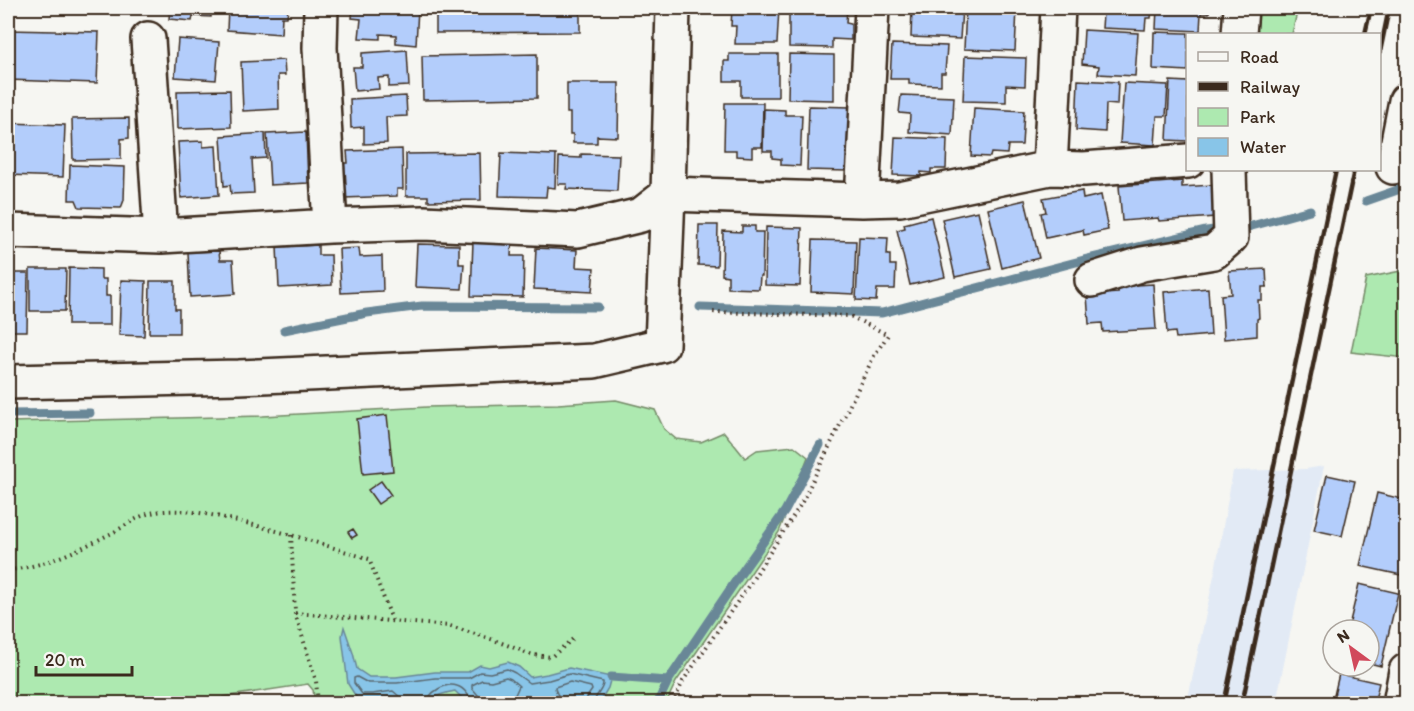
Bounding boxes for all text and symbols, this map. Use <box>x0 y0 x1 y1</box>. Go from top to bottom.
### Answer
legend <box>1186 33 1381 171</box>
text: Road <box>1240 46 1279 68</box>
text: Railway <box>1240 76 1301 98</box>
text: Park <box>1240 106 1275 128</box>
text: Water <box>1240 136 1286 158</box>
north arrow <box>1321 618 1381 678</box>
text: N <box>1333 625 1353 647</box>
scale bar <box>36 639 132 677</box>
text: 20 m <box>45 649 85 671</box>

